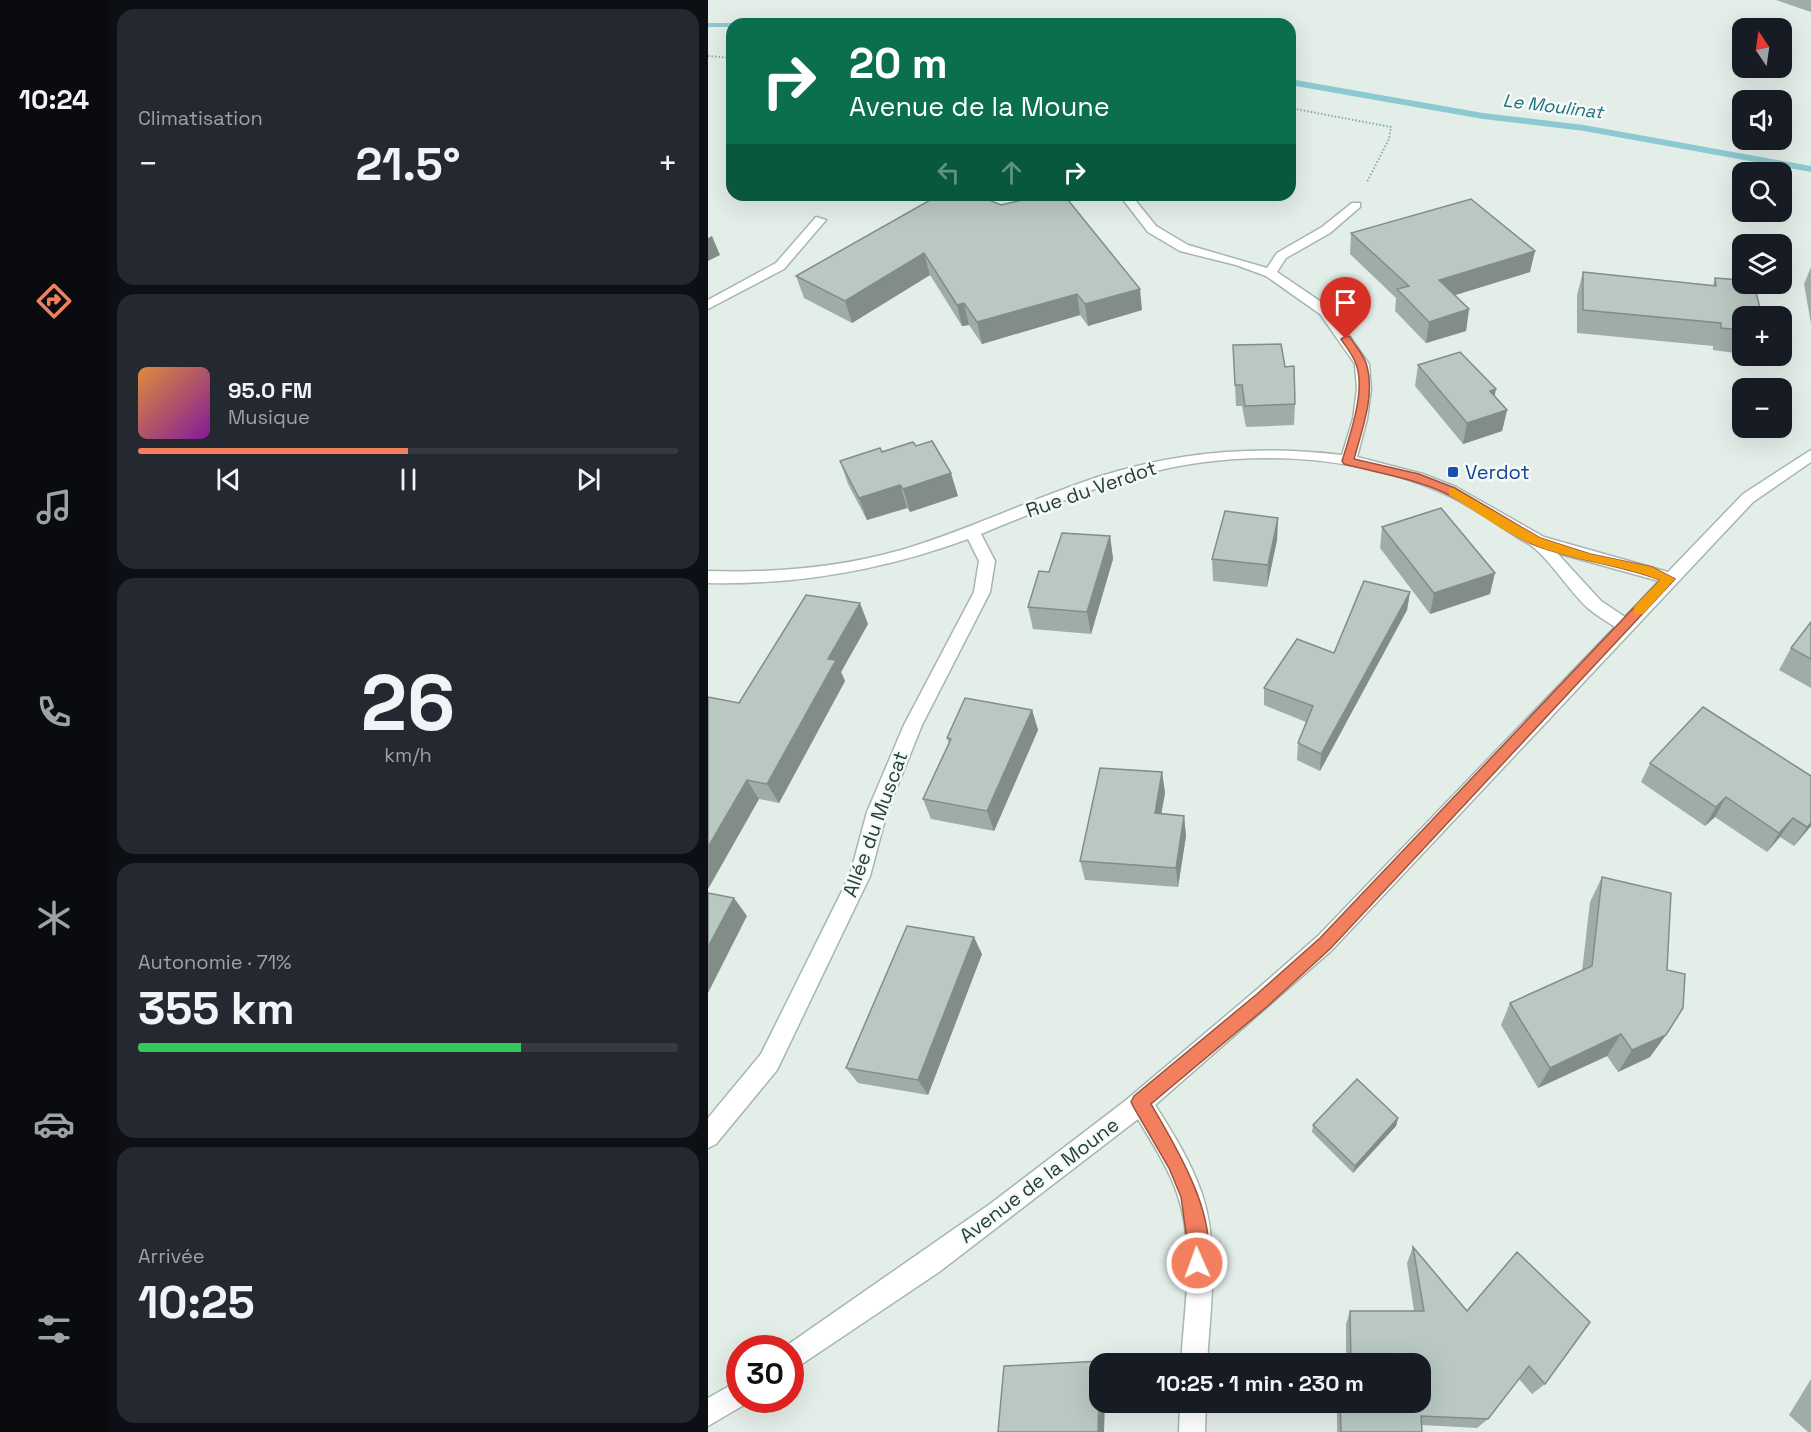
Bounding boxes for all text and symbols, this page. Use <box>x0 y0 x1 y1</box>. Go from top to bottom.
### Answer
north arrow <box>1732 18 1792 78</box>
map controls <box>1732 18 1792 438</box>
text: 20 m <box>849 37 948 90</box>
icon: right <box>750 42 828 120</box>
text: 10:24 <box>19 82 89 117</box>
water label: Le Moulinat <box>1502 88 1606 124</box>
text: Avenue de la Moune <box>849 89 1110 124</box>
button: sound <box>1732 90 1792 150</box>
text: Climatisation <box>138 105 263 131</box>
text: 21.5° <box>355 136 461 193</box>
text: − <box>138 143 158 185</box>
text: + <box>658 143 678 185</box>
icon: left <box>932 156 965 189</box>
icon: ahead <box>995 156 1028 189</box>
icon: right <box>1058 156 1091 189</box>
button: search <box>1732 162 1792 222</box>
button: layers <box>1732 234 1792 294</box>
pin <box>1320 277 1371 339</box>
icon: directions <box>33 280 75 322</box>
icon: arrive <box>1329 286 1362 319</box>
button: + <box>1732 306 1792 366</box>
text: 95.0 FM <box>228 376 312 404</box>
button: − <box>1732 378 1792 438</box>
text: Musique <box>228 404 310 430</box>
street label: Rue du Verdot <box>1022 454 1160 524</box>
place label: Verdot <box>1465 459 1530 485</box>
icon: previous <box>212 463 245 496</box>
icon: pause <box>392 463 425 496</box>
icon: next <box>572 463 605 496</box>
marker: Verdot <box>1446 465 1460 479</box>
icon: music <box>33 486 75 528</box>
text: 26 <box>361 653 455 753</box>
icon: phone <box>33 691 75 733</box>
text: km/h <box>384 742 432 768</box>
street label: Allée du Muscat <box>837 747 913 901</box>
icon: climate <box>33 897 75 939</box>
text: Autonomie · 71% <box>138 949 292 975</box>
text: 355 km <box>138 980 295 1037</box>
icon: car <box>33 1103 75 1145</box>
street label: Avenue de la Moune <box>954 1111 1124 1249</box>
position arrow <box>1165 1231 1229 1295</box>
text: Arrivée <box>138 1243 205 1269</box>
text: 10:25 <box>138 1274 255 1331</box>
icon: filters <box>33 1308 75 1350</box>
speed limit sign: 30 <box>726 1335 804 1413</box>
text: 10:25 · 1 min · 230 m <box>1156 1369 1364 1397</box>

